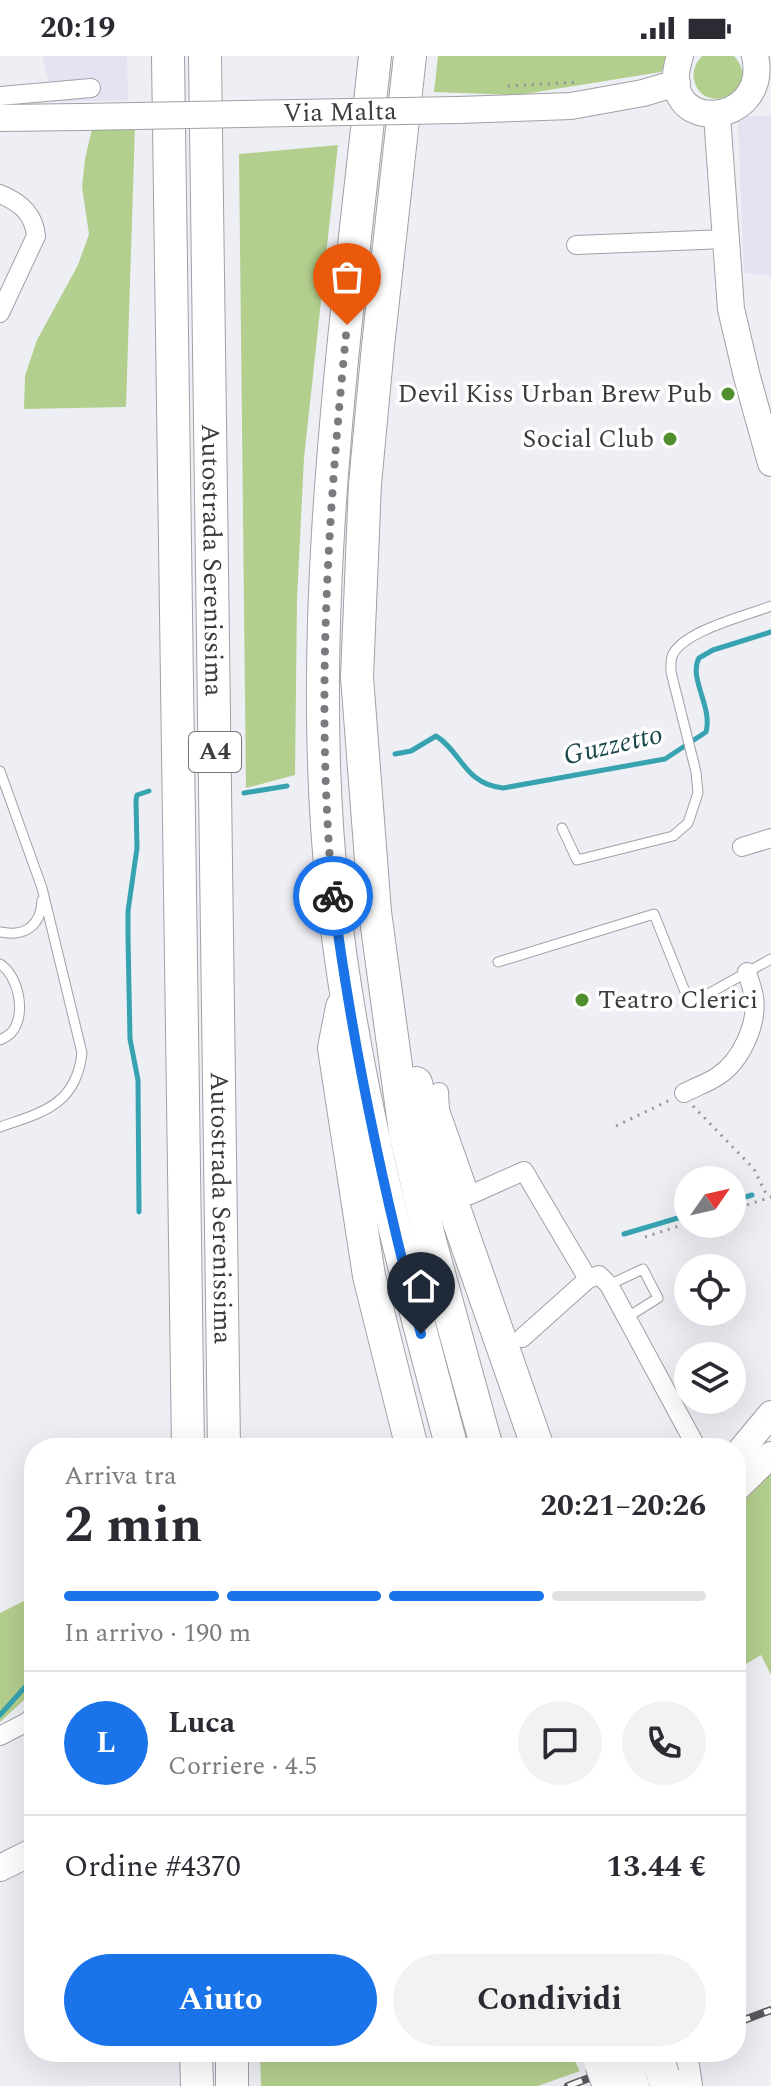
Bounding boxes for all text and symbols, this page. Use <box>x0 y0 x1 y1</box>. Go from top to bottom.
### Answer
text: 20:19 <box>40 5 115 51</box>
street label: Via Malta <box>283 91 397 133</box>
pin <box>313 243 381 325</box>
icon: bag <box>325 255 369 299</box>
place label: Devil Kiss Urban Brew Pub <box>398 374 712 414</box>
marker: Devil Kiss Urban Brew Pub <box>719 385 737 403</box>
place label: Social Club <box>523 419 654 459</box>
street label: Autostrada Serenissima <box>190 423 234 697</box>
marker: Social Club <box>661 430 679 448</box>
water label: Guzzetto <box>559 713 667 777</box>
road number: A4 <box>189 732 241 772</box>
courier <box>293 856 373 936</box>
icon: bike <box>311 874 355 918</box>
place label: Teatro Clerici <box>598 980 758 1020</box>
marker: Teatro Clerici <box>573 991 591 1009</box>
street label: Autostrada Serenissima <box>199 1071 243 1345</box>
north arrow <box>674 1166 746 1238</box>
map controls <box>674 1166 746 1414</box>
pin <box>387 1252 455 1334</box>
button: locate <box>674 1254 746 1326</box>
icon: home <box>399 1264 443 1308</box>
button: layers <box>674 1342 746 1414</box>
text: Arriva tra <box>64 1456 177 1496</box>
text: 20:21–20:26 <box>540 1483 706 1529</box>
text: 2 min <box>64 1486 202 1565</box>
text: In arrivo · 190 m <box>64 1613 251 1653</box>
text: Luca <box>168 1700 235 1746</box>
button: chat <box>518 1701 602 1785</box>
button: phone <box>622 1701 706 1785</box>
text: L <box>96 1720 116 1766</box>
text: Corriere · 4.5 <box>168 1746 317 1786</box>
text: Ordine #4370 <box>64 1844 241 1890</box>
text: 13.44 € <box>606 1844 706 1890</box>
button: Aiuto <box>64 1954 377 2046</box>
button: Condividi <box>393 1954 706 2046</box>

